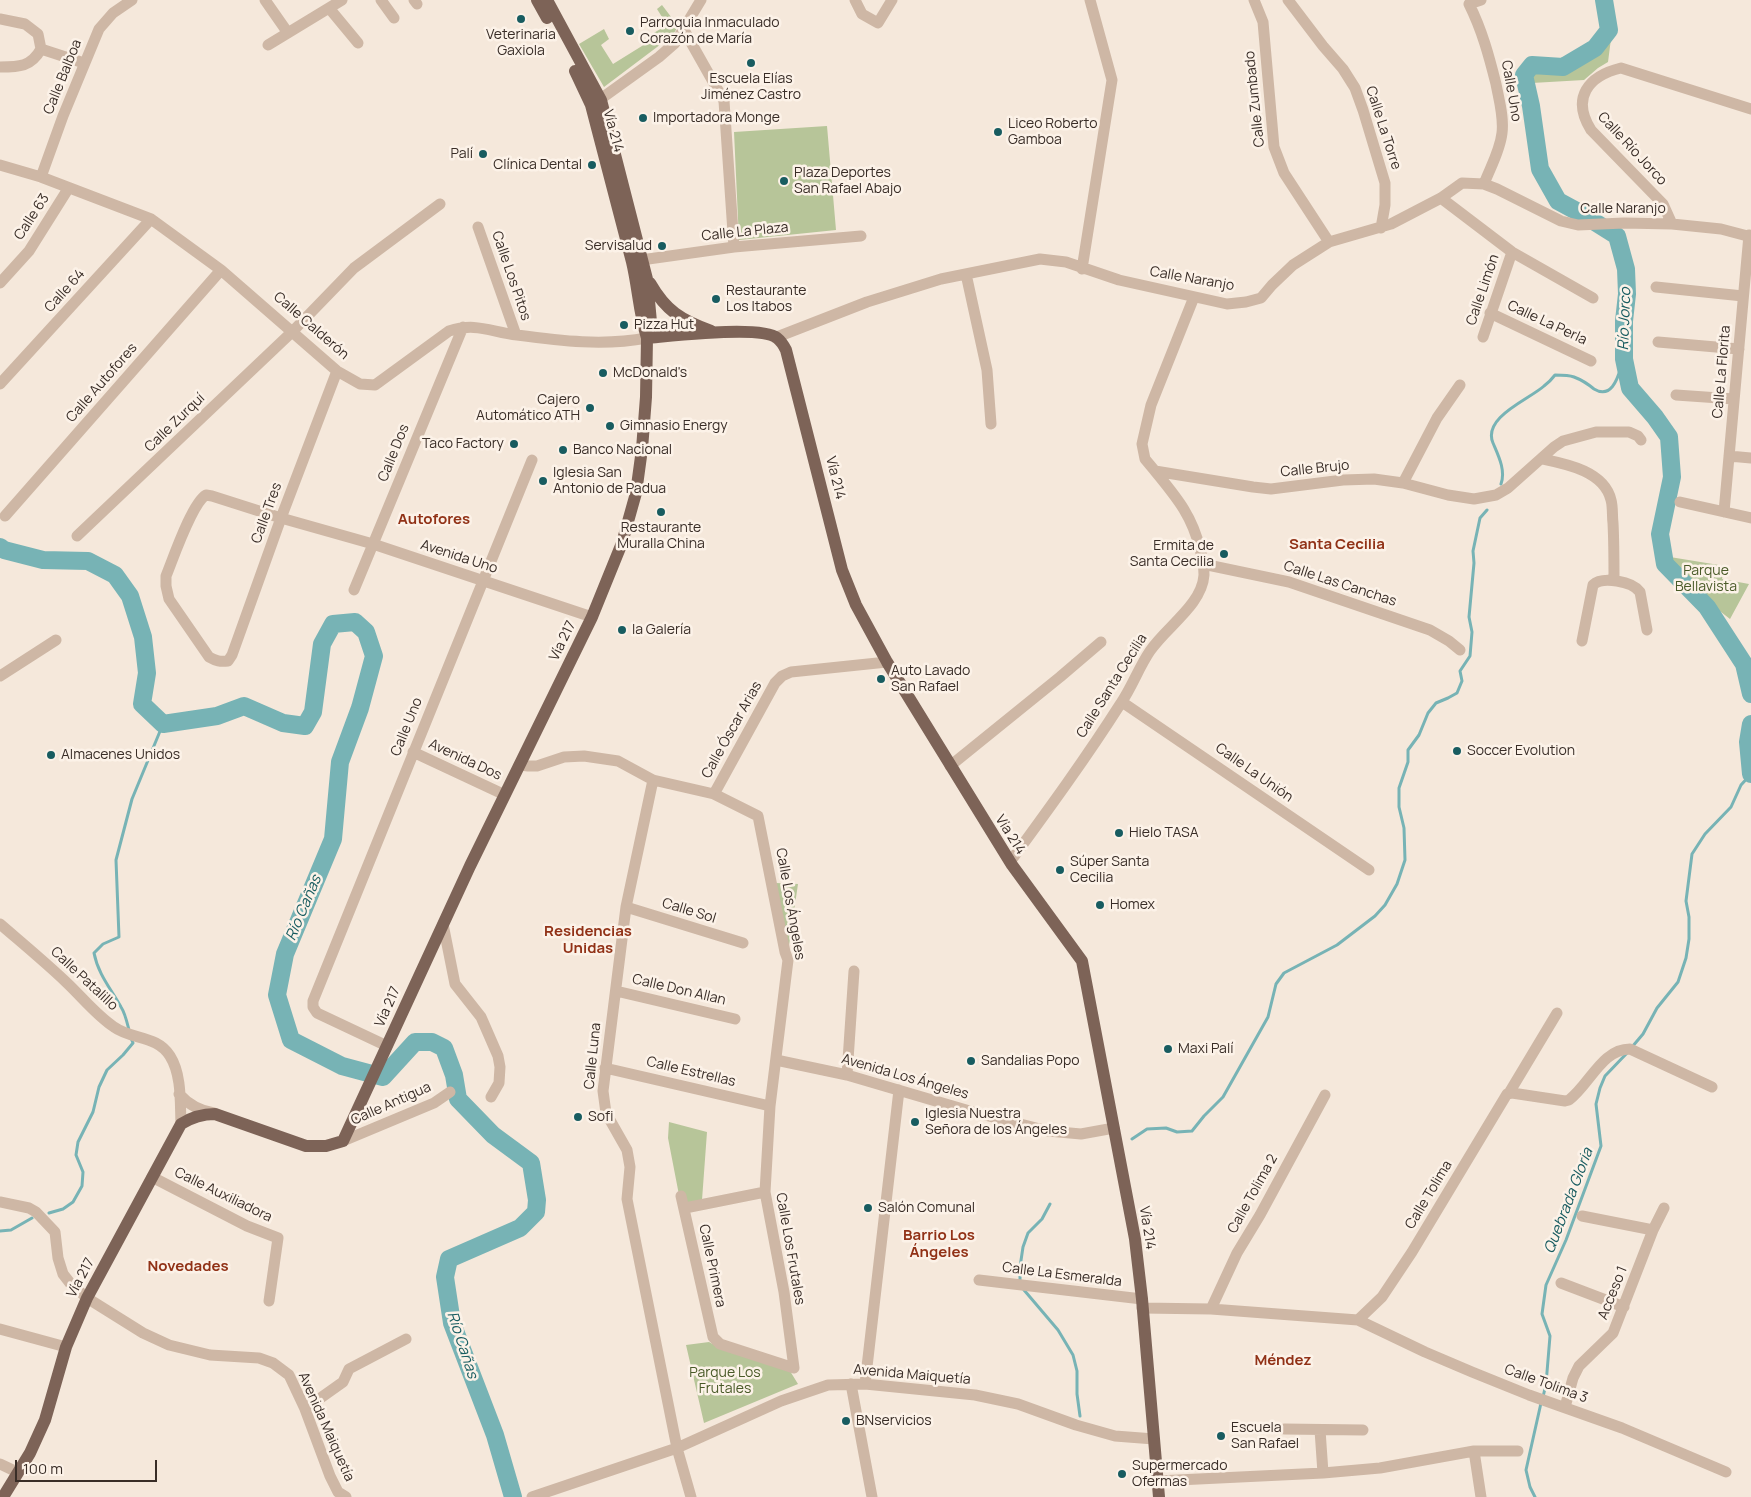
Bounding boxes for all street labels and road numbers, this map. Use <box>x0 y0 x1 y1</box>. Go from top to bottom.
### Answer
street label: Calle Balboa <box>40 37 86 117</box>
street label: Calle Zumbado <box>1242 50 1268 148</box>
street label: Calle Uno <box>1497 59 1525 123</box>
street label: Calle La Torre <box>1362 84 1404 172</box>
street label: Vía 214 <box>599 108 627 154</box>
street label: Calle Río Jorco <box>1594 109 1670 189</box>
street label: Calle 63 <box>11 191 53 243</box>
street label: Calle Naranjo <box>1580 201 1666 217</box>
street label: Calle La Plaza <box>701 219 789 245</box>
street label: Calle Los Pitos <box>488 229 534 323</box>
street label: Calle Limón <box>1463 252 1503 328</box>
street label: Calle Naranjo <box>1149 263 1235 295</box>
street label: Calle 64 <box>41 266 89 316</box>
street label: Calle Calderón <box>270 289 352 363</box>
street label: Calle La Perla <box>1505 297 1589 349</box>
street label: Calle La Florita <box>1710 325 1734 419</box>
street label: Calle Autofores <box>63 340 141 426</box>
street label: Calle Zurquí <box>141 390 209 456</box>
street label: Calle Dos <box>375 422 413 484</box>
street label: Vía 214 <box>822 455 848 501</box>
street label: Calle Brujo <box>1280 457 1350 481</box>
street label: Calle Tres <box>248 480 286 546</box>
street label: Avenida Uno <box>418 537 500 577</box>
street label: Calle Las Canchas <box>1281 558 1399 610</box>
street label: Vía 217 <box>546 618 580 664</box>
street label: Calle Santa Cecilia <box>1073 631 1151 741</box>
street label: Calle Óscar Arias <box>698 679 766 781</box>
street label: Calle Uno <box>388 695 426 759</box>
street label: Avenida Dos <box>426 736 504 784</box>
street label: Calle La Unión <box>1212 740 1296 806</box>
street label: Vía 214 <box>991 812 1029 858</box>
street label: Calle Los Ángeles <box>772 847 808 961</box>
street label: Calle Sol <box>660 895 718 927</box>
street label: Calle Patalillo <box>47 944 121 1014</box>
street label: Calle Don Allan <box>631 971 727 1009</box>
street label: Vía 217 <box>372 984 404 1030</box>
street label: Calle Luna <box>581 1022 605 1090</box>
street label: Avenida Los Ángeles <box>839 1051 971 1103</box>
street label: Calle Estrellas <box>645 1054 737 1090</box>
street label: Calle Antigua <box>348 1079 434 1129</box>
street label: Calle Tolima 2 <box>1224 1152 1282 1236</box>
street label: Calle Tolima <box>1402 1158 1456 1232</box>
street label: Calle Auxiliadora <box>171 1164 275 1226</box>
street label: Calle Los Frutales <box>772 1192 808 1306</box>
street label: Vía 214 <box>1135 1205 1159 1251</box>
street label: Calle Primera <box>695 1223 729 1309</box>
street label: Vía 217 <box>64 1255 98 1301</box>
street label: Calle La Esmeralda <box>1001 1259 1123 1291</box>
street label: Acceso 1 <box>1595 1264 1631 1322</box>
street label: Avenida Maiquetía <box>853 1361 971 1389</box>
street label: Calle Tolima 3 <box>1502 1361 1590 1407</box>
street label: Avenida Maiquetía <box>294 1370 358 1484</box>

